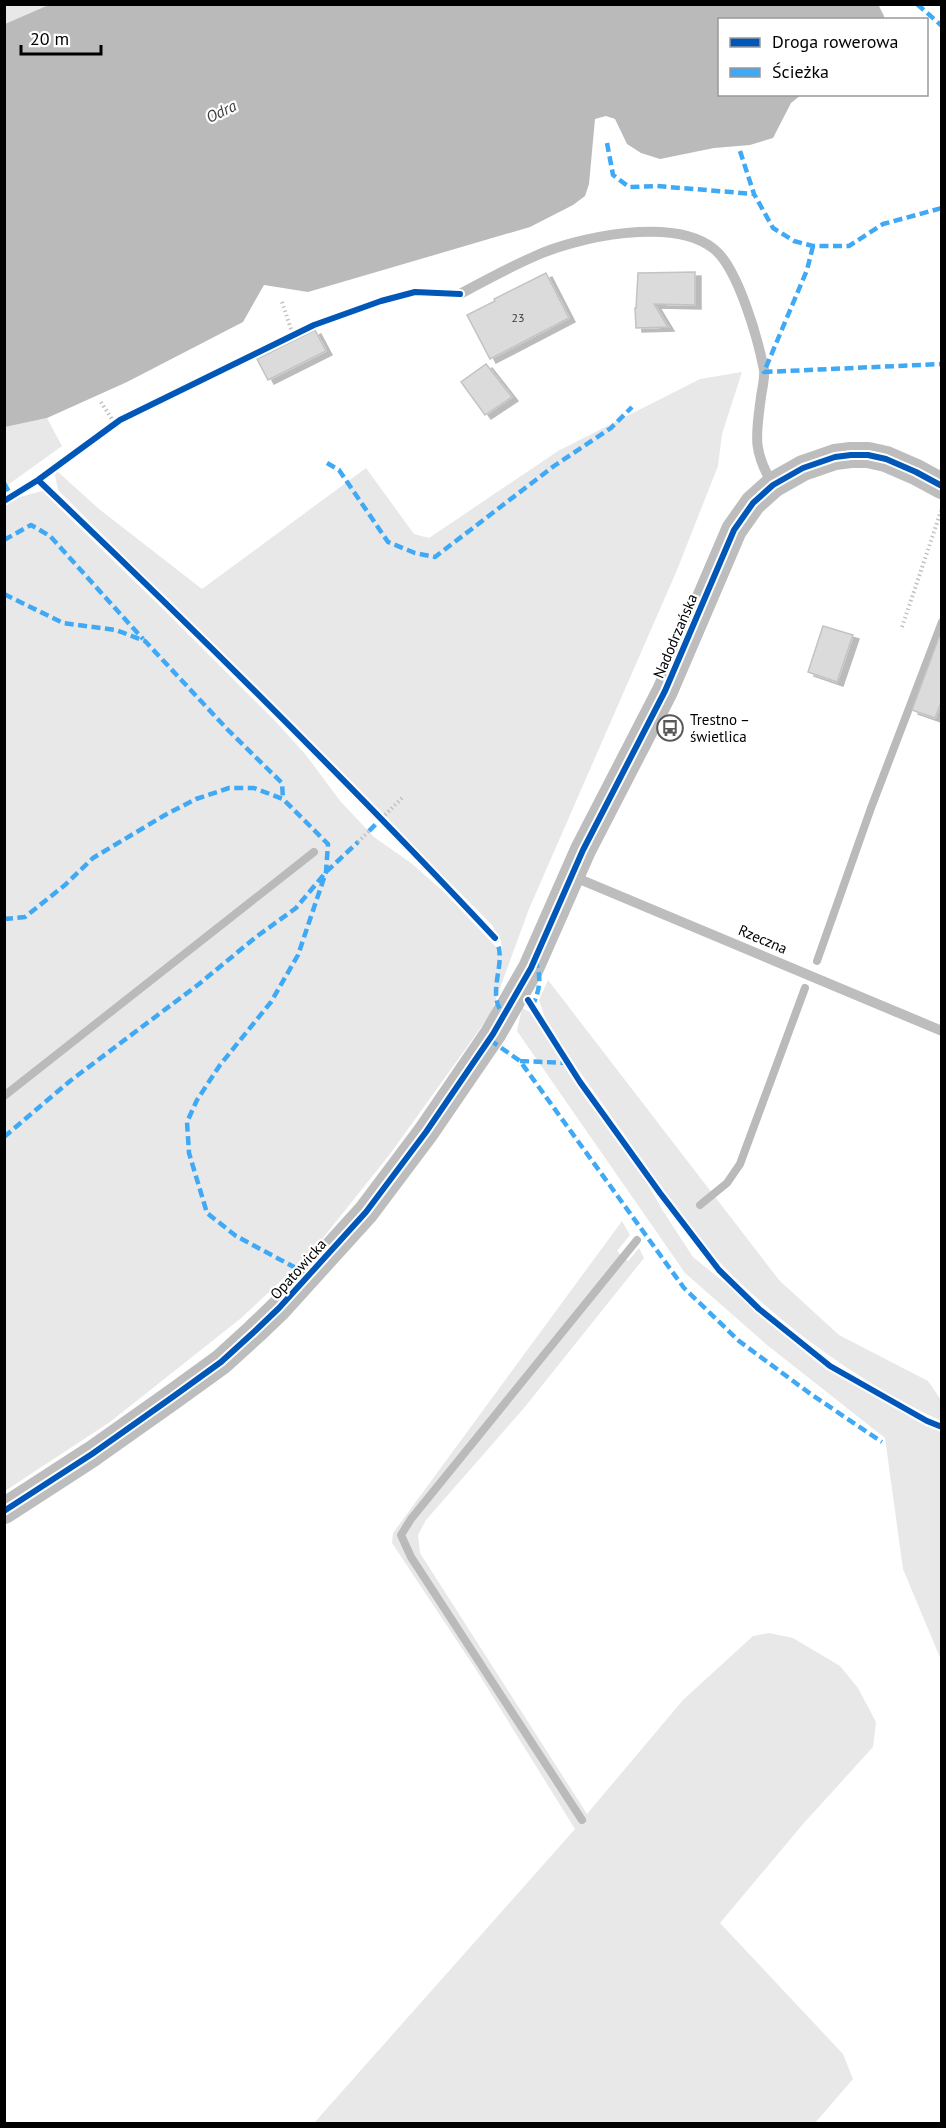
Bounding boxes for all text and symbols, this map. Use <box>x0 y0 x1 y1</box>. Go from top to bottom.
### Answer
scale bar <box>21 18 100 56</box>
legend <box>718 18 928 96</box>
text: 20 m <box>30 27 69 50</box>
text: Droga rowerowa <box>772 30 898 53</box>
text: Ścieżka <box>772 60 829 83</box>
water label: Odra <box>202 95 240 127</box>
house number: 23 <box>511 310 525 325</box>
street label: Nadodrzańska <box>649 591 701 681</box>
place label: Trestno – świetlica <box>690 710 750 746</box>
bus stop icon: Trestno – świetlica <box>655 713 685 743</box>
street label: Rzeczna <box>736 920 790 958</box>
street label: Opatowicka <box>266 1235 330 1303</box>

